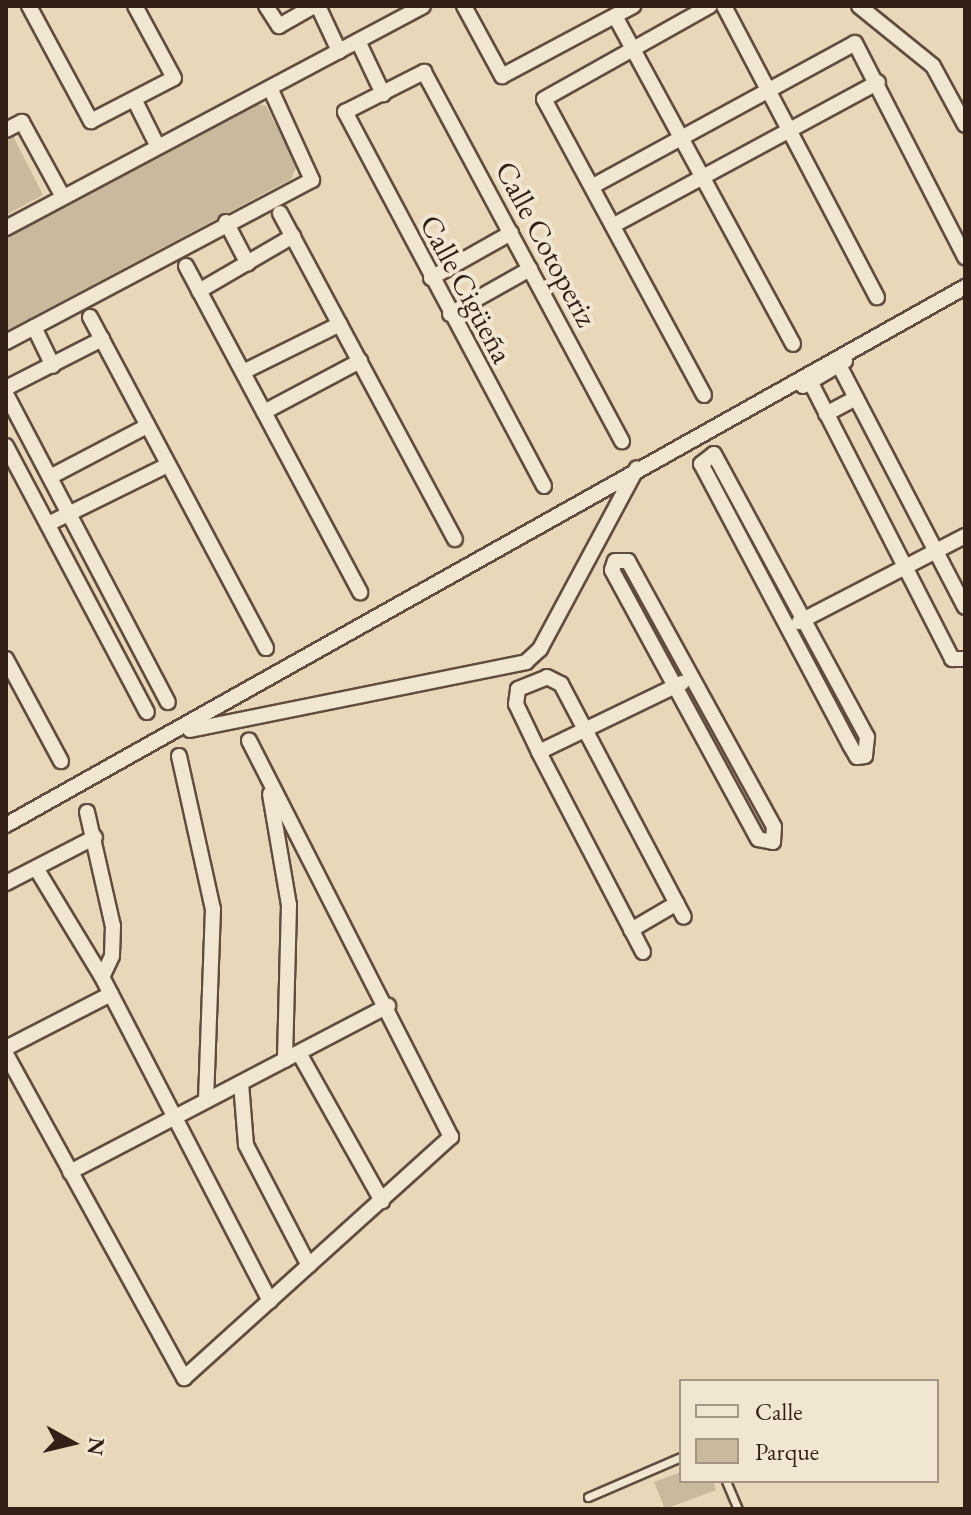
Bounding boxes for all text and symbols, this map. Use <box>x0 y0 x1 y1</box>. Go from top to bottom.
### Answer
street label: Calle Cotoperiz <box>487 155 605 333</box>
street label: Calle Cigüeña <box>412 209 520 369</box>
legend <box>679 1379 939 1483</box>
text: Calle <box>755 1396 803 1427</box>
north arrow <box>32 1403 112 1483</box>
text: N <box>81 1436 112 1457</box>
text: Parque <box>755 1436 819 1467</box>

